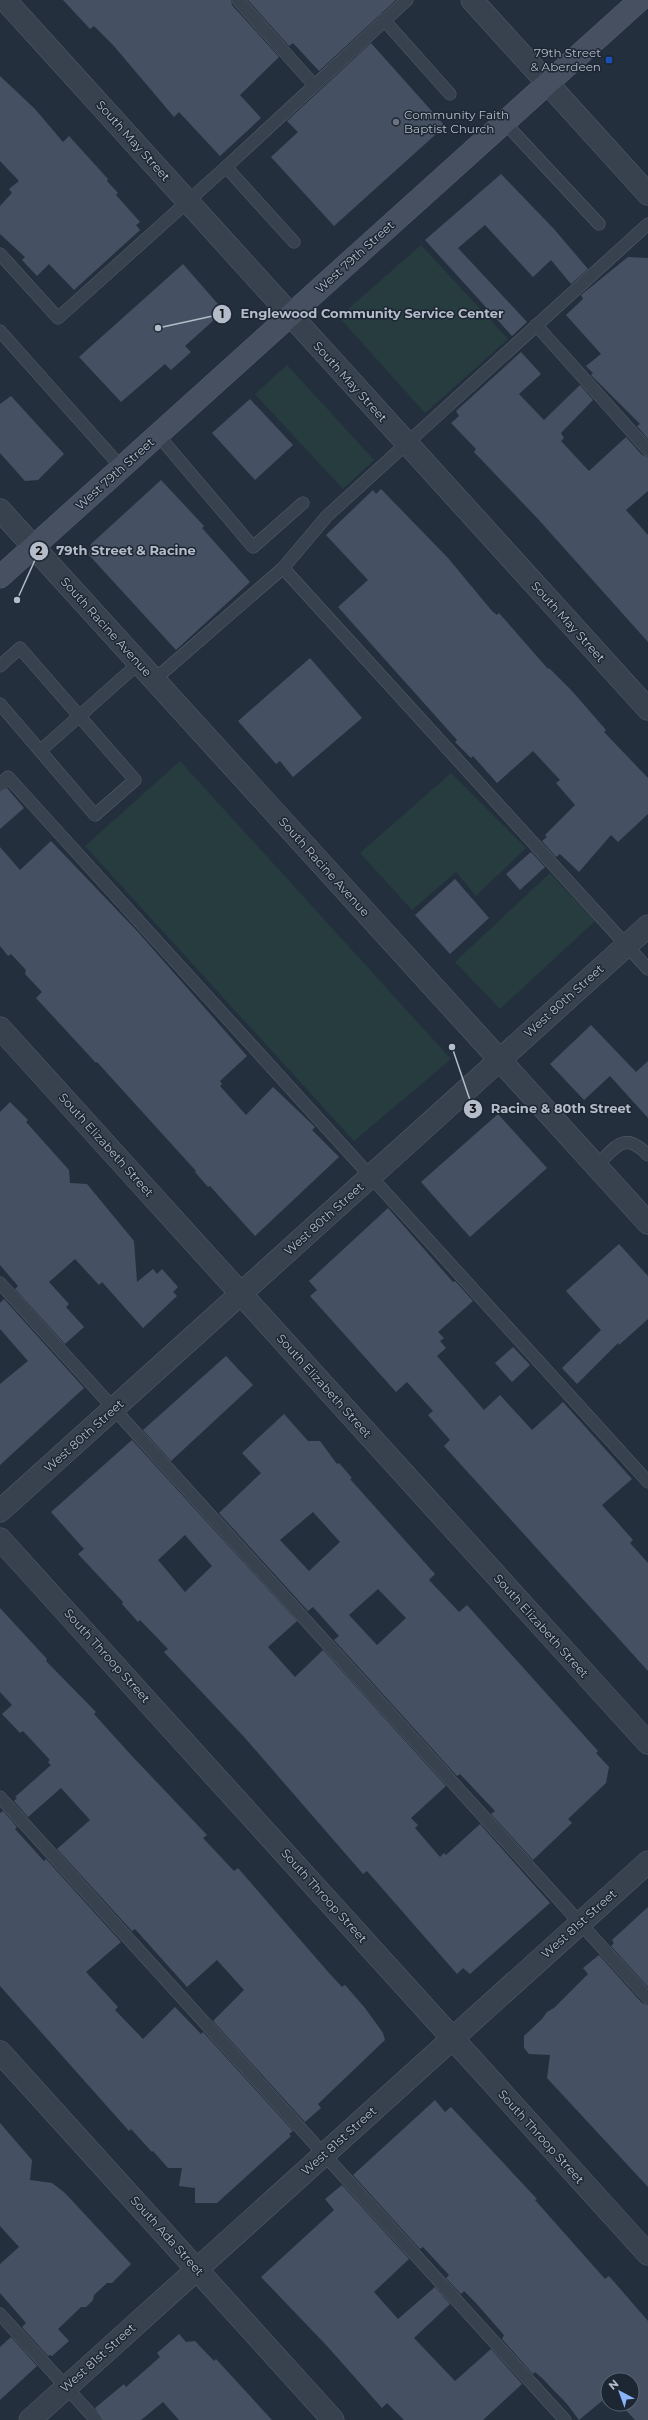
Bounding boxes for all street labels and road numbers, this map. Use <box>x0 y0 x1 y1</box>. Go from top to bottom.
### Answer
street label: South May Street <box>93 97 174 184</box>
street label: West 79th Street <box>312 217 397 296</box>
street label: South May Street <box>310 338 391 425</box>
street label: West 79th Street <box>72 434 157 513</box>
street label: South Racine Avenue <box>58 574 155 679</box>
street label: South May Street <box>528 578 609 665</box>
street label: South Racine Avenue <box>276 814 373 919</box>
street label: West 80th Street <box>521 961 607 1040</box>
street label: South Elizabeth Street <box>56 1090 157 1200</box>
street label: West 80th Street <box>281 1179 367 1258</box>
street label: South Elizabeth Street <box>274 1331 375 1441</box>
street label: West 80th Street <box>41 1396 127 1475</box>
street label: South Elizabeth Street <box>491 1571 592 1681</box>
street label: South Throop Street <box>61 1606 154 1706</box>
street label: South Throop Street <box>278 1846 371 1946</box>
street label: West 81st Street <box>538 1886 619 1961</box>
street label: South Throop Street <box>495 2087 588 2187</box>
street label: West 81st Street <box>298 2103 379 2178</box>
street label: South Ada Street <box>128 2193 207 2279</box>
street label: West 81st Street <box>57 2320 138 2395</box>

